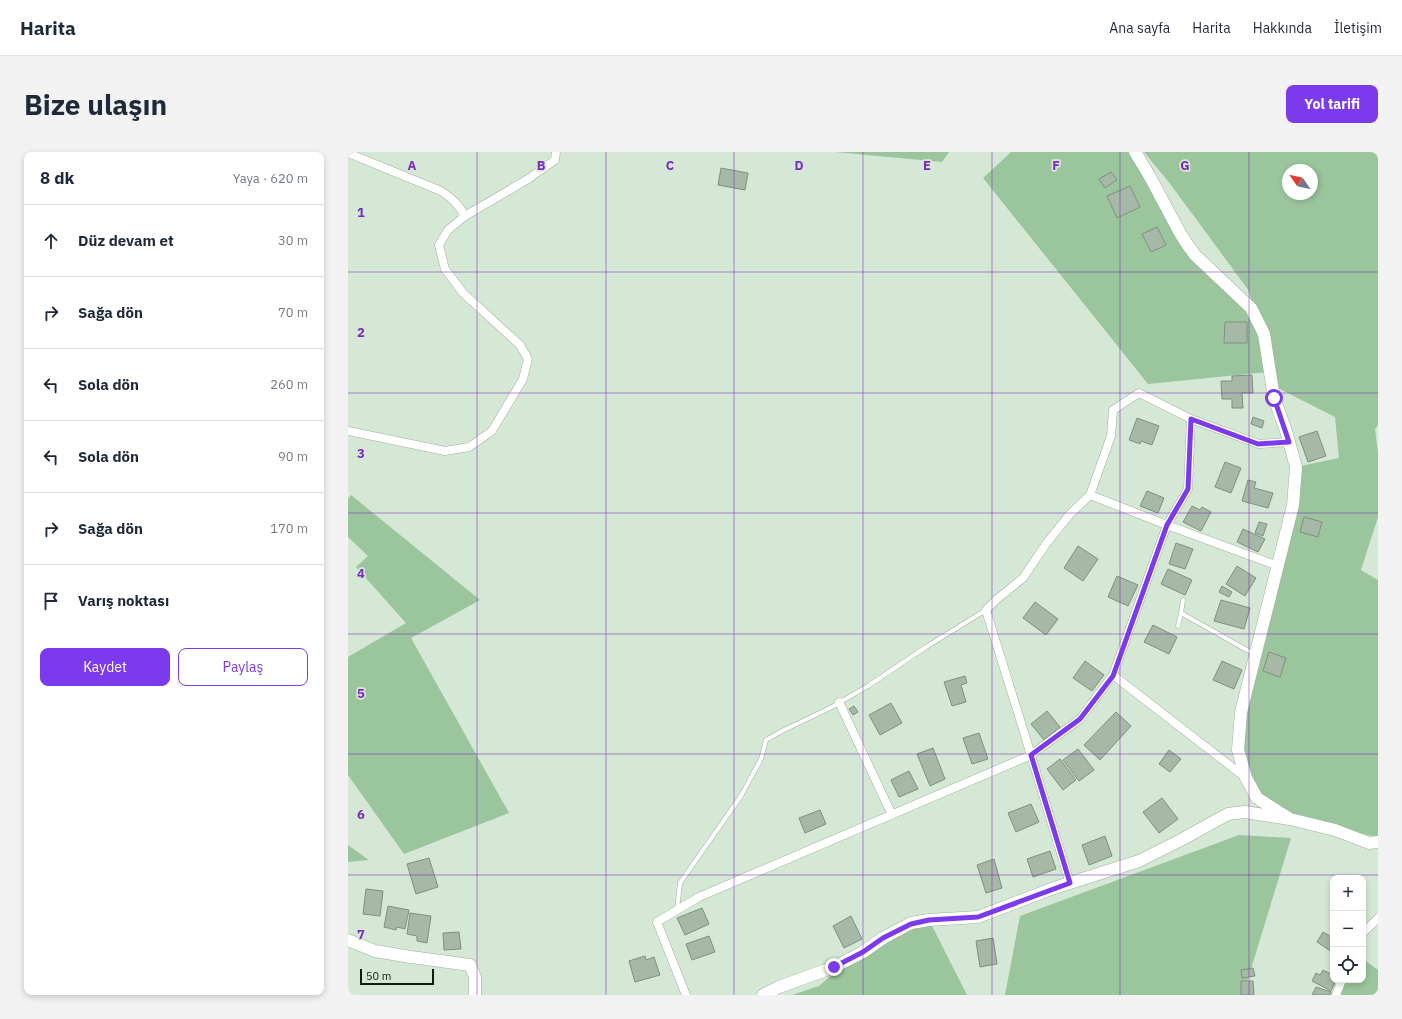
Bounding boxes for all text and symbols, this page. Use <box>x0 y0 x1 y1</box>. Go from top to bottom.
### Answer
text: Harita <box>20 16 76 40</box>
text: Ana sayfa <box>1109 19 1170 37</box>
text: Harita <box>1192 19 1231 37</box>
text: Hakkında <box>1253 19 1312 37</box>
text: İletişim <box>1334 19 1382 37</box>
button: Yol tarifi <box>1286 85 1378 123</box>
text: Bize ulaşın <box>24 86 167 123</box>
text: A <box>408 157 417 174</box>
text: B <box>537 157 546 174</box>
text: C <box>666 157 675 174</box>
text: D <box>794 157 804 174</box>
text: E <box>923 157 931 174</box>
text: F <box>1052 157 1060 174</box>
text: G <box>1180 157 1190 174</box>
north arrow <box>1282 164 1318 200</box>
text: 8 dk <box>40 167 74 189</box>
text: Yaya · 620 m <box>233 170 308 187</box>
text: 1 <box>357 204 365 221</box>
icon: ahead <box>40 230 62 252</box>
text: Düz devam et <box>78 231 174 250</box>
text: 30 m <box>278 232 308 249</box>
icon: right <box>40 302 62 324</box>
text: Sağa dön <box>78 303 143 322</box>
text: 70 m <box>278 304 308 321</box>
text: 2 <box>357 324 365 341</box>
icon: left <box>40 374 62 396</box>
text: Sola dön <box>78 375 139 394</box>
text: 260 m <box>270 376 308 393</box>
route start <box>1265 389 1283 407</box>
text: 3 <box>357 445 365 462</box>
icon: left <box>40 446 62 468</box>
text: Sola dön <box>78 447 139 466</box>
text: 90 m <box>278 448 308 465</box>
icon: right <box>40 518 62 540</box>
text: Sağa dön <box>78 519 143 538</box>
text: 170 m <box>270 520 308 537</box>
text: 4 <box>357 565 365 582</box>
icon: arrive <box>40 590 62 612</box>
text: Varış noktası <box>78 591 169 610</box>
button: Kaydet <box>40 648 170 686</box>
button: Paylaş <box>178 648 308 686</box>
text: 5 <box>357 685 365 702</box>
text: 6 <box>357 806 365 823</box>
map controls <box>1330 875 1366 983</box>
button: + <box>1330 875 1366 911</box>
button: − <box>1330 911 1366 947</box>
text: 7 <box>357 926 365 943</box>
button: locate <box>1330 947 1366 983</box>
route end <box>825 958 843 976</box>
scale bar <box>360 967 434 986</box>
text: 50 m <box>366 969 391 983</box>

